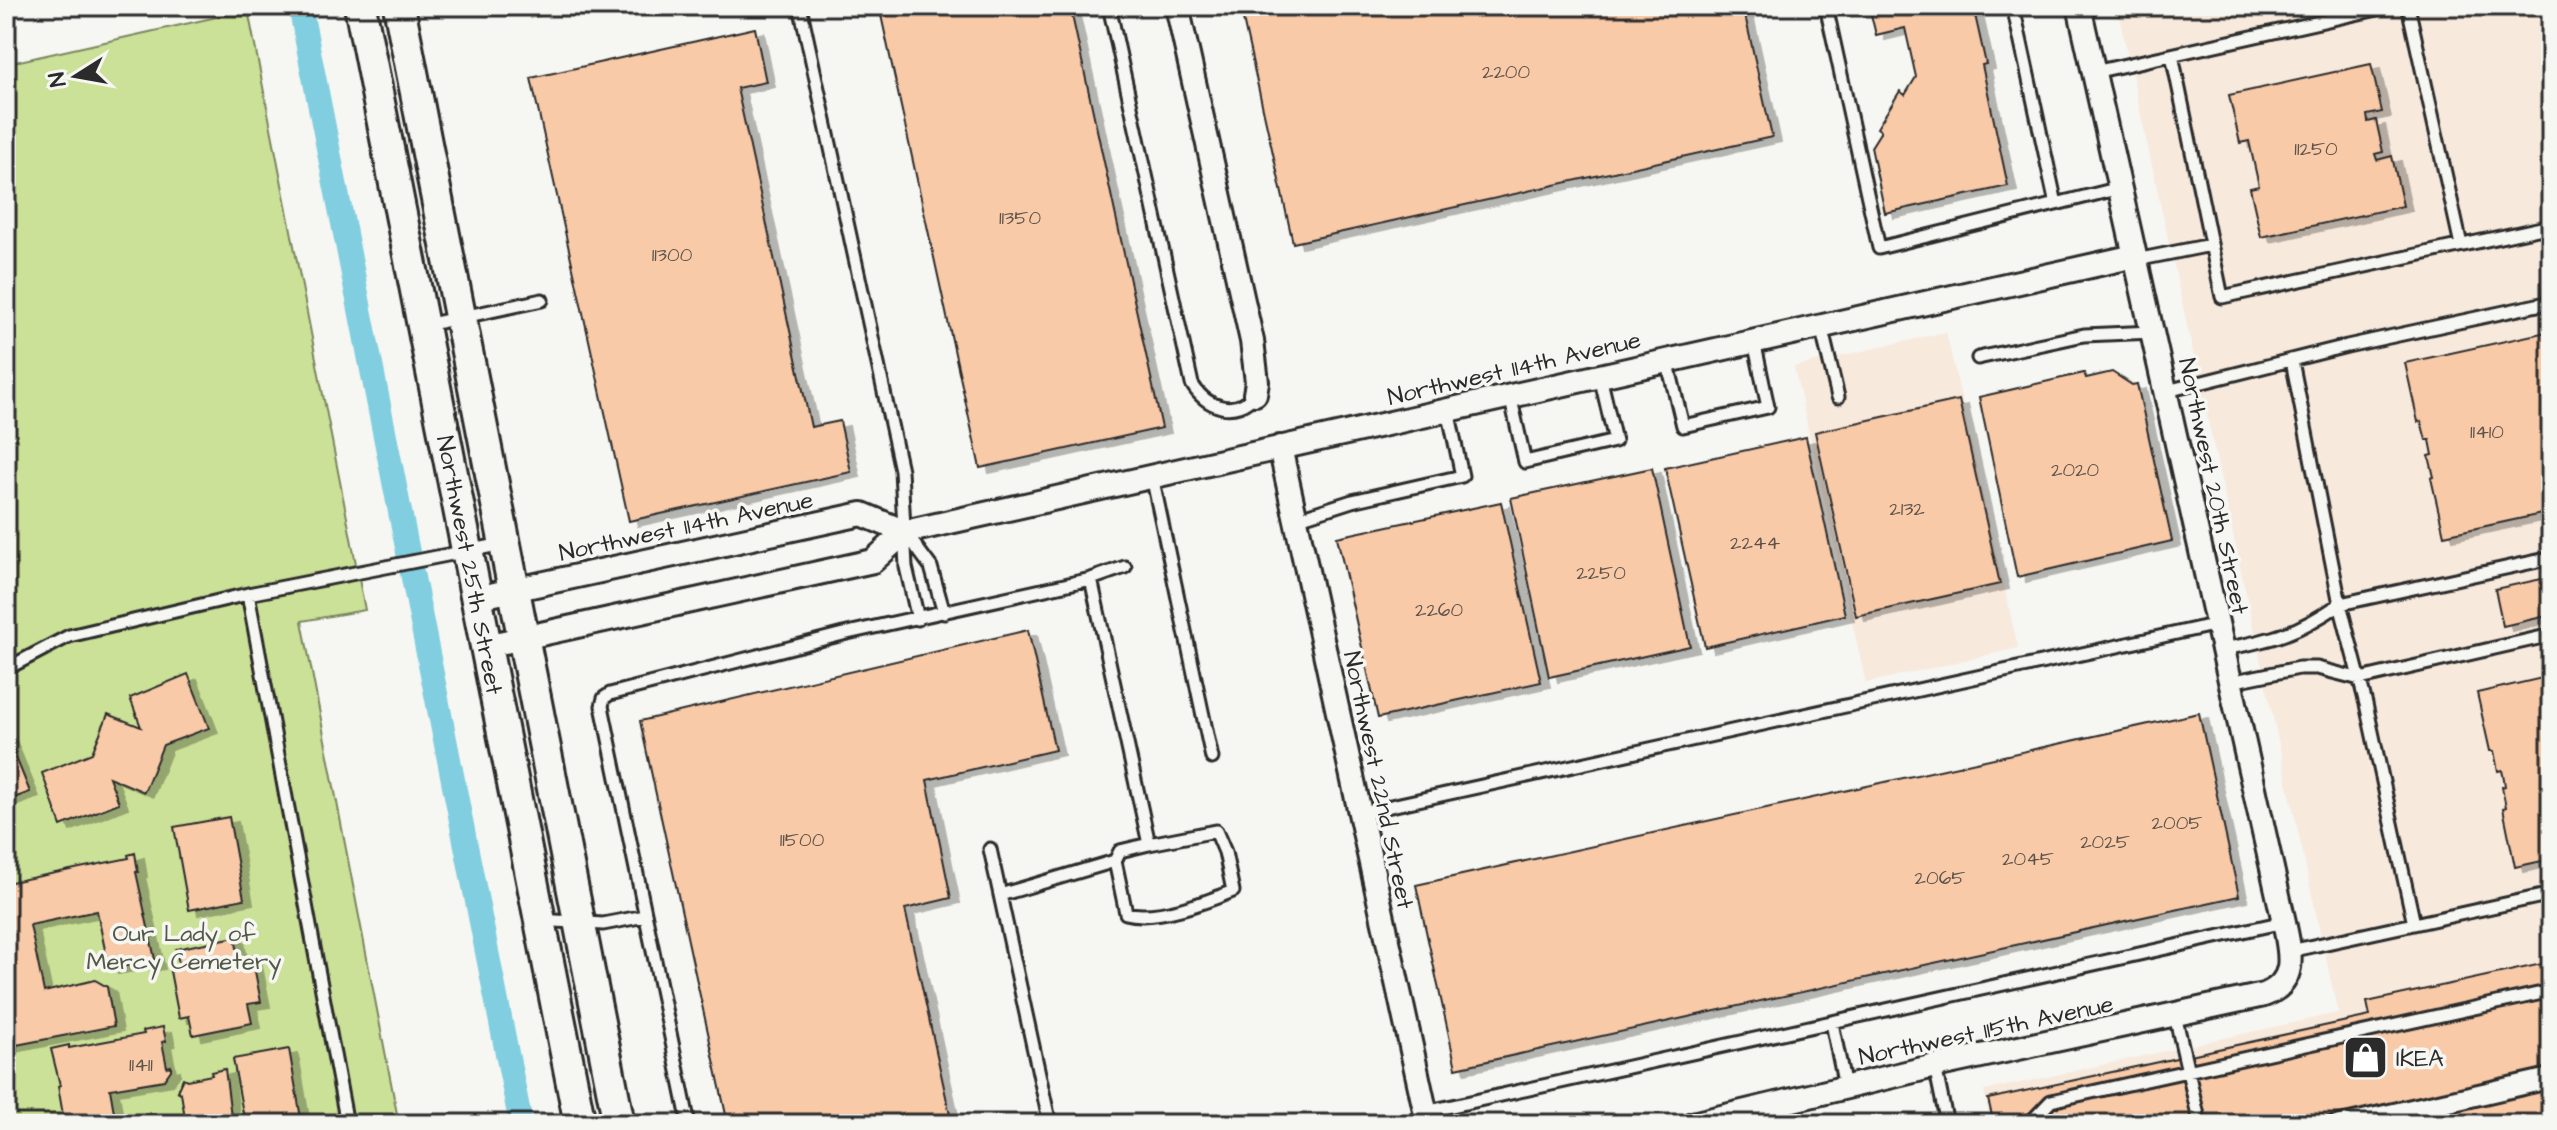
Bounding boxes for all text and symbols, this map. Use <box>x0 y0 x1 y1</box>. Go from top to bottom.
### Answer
north arrow <box>36 36 116 116</box>
house number: 2200 <box>1482 58 1530 86</box>
text: N <box>41 70 74 89</box>
house number: 11250 <box>2294 135 2338 163</box>
house number: 11350 <box>999 204 1041 232</box>
house number: 11300 <box>652 241 693 269</box>
street label: Northwest 114th Avenue <box>1384 323 1644 415</box>
street label: Northwest 20th Street <box>2169 355 2257 618</box>
house number: 11410 <box>2470 418 2504 446</box>
street label: Northwest 25th Street <box>427 433 511 698</box>
house number: 2020 <box>2051 456 2099 484</box>
street label: Northwest 114th Avenue <box>556 483 816 571</box>
house number: 2132 <box>1889 495 1925 523</box>
house number: 2244 <box>1730 529 1780 557</box>
house number: 2250 <box>1576 559 1626 587</box>
house number: 2260 <box>1415 596 1463 624</box>
street label: Northwest 22nd Street <box>1334 648 1422 912</box>
house number: 2005 <box>2152 809 2202 837</box>
house number: 11500 <box>780 826 825 854</box>
house number: 2025 <box>2080 828 2130 856</box>
house number: 2045 <box>2002 845 2054 873</box>
house number: 2065 <box>1915 864 1965 892</box>
park label: Our Lady of Mercy Cemetery <box>87 917 281 980</box>
street label: Northwest 115th Avenue <box>1856 987 2117 1075</box>
shop icon: IKEA <box>2341 1034 2389 1082</box>
place label: IKEA <box>2396 1042 2444 1076</box>
house number: 11411 <box>129 1051 153 1079</box>

